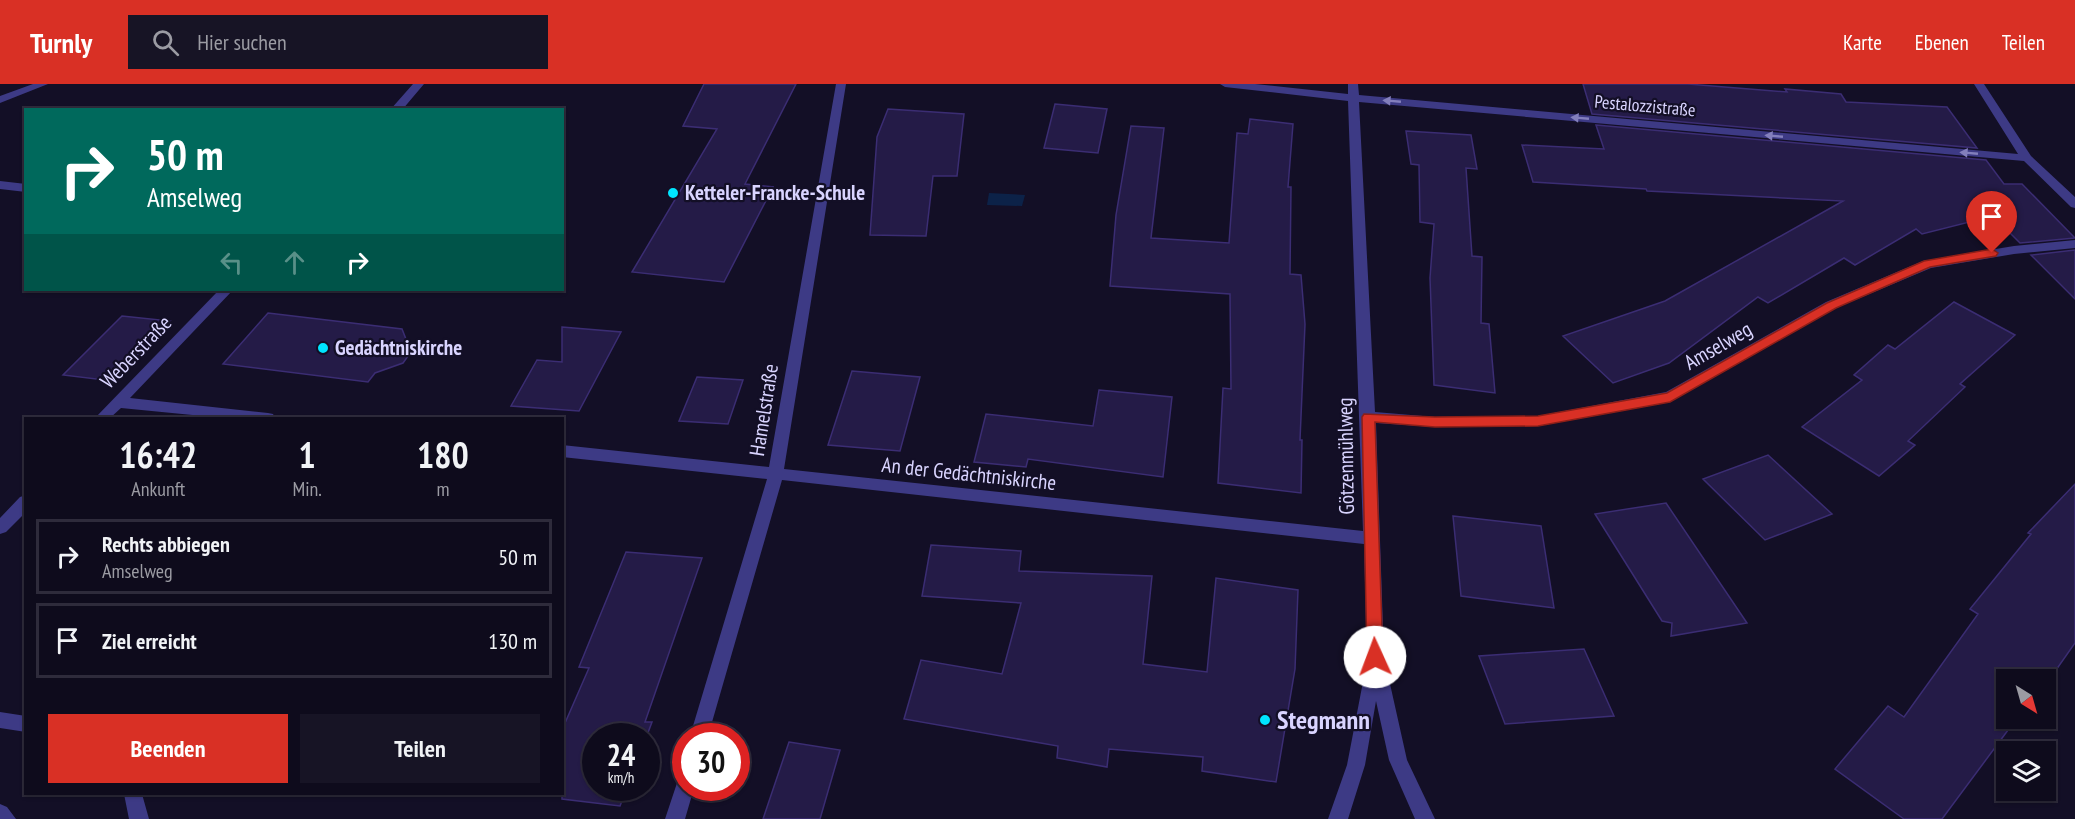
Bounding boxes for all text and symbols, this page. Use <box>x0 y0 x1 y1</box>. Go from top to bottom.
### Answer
search box <box>128 15 548 69</box>
text: Turnly <box>30 24 92 61</box>
icon: search <box>149 26 182 59</box>
text: Hier suchen <box>197 28 287 56</box>
text: Karte <box>1843 29 1882 56</box>
text: Ebenen <box>1915 29 1969 56</box>
text: Teilen <box>2002 29 2045 56</box>
street label: Pestalozzistraße <box>1594 90 1696 121</box>
one-way arrow <box>1382 97 1401 106</box>
one-way arrow <box>1571 113 1590 123</box>
text: 50 m <box>147 127 224 182</box>
one-way arrow <box>1765 131 1784 141</box>
icon: right <box>48 132 126 210</box>
one-way arrow <box>1959 148 1978 158</box>
place label: Ketteler-Francke-Schule <box>685 179 865 206</box>
text: Amselweg <box>147 180 242 214</box>
marker: Ketteler-Francke-Schule <box>666 186 680 200</box>
pin <box>1966 191 2017 253</box>
icon: arrive <box>1975 200 2008 233</box>
icon: left <box>215 246 248 279</box>
icon: ahead <box>278 246 311 279</box>
icon: right <box>341 246 374 279</box>
street label: Weberstraße <box>94 309 177 394</box>
street label: Amselweg <box>1679 315 1757 376</box>
place label: Gedächtniskirche <box>335 334 462 361</box>
marker: Gedächtniskirche <box>316 341 330 355</box>
street label: Hamelstraße <box>743 362 784 458</box>
street label: Götzenmühlweg <box>1331 397 1360 515</box>
text: 16:42 <box>119 431 197 478</box>
text: 1 <box>299 431 316 478</box>
text: 180 <box>417 431 469 478</box>
street label: An der Gedächtniskirche <box>880 451 1058 496</box>
text: Ankunft <box>131 476 185 502</box>
text: Min. <box>292 476 322 502</box>
text: m <box>436 476 449 502</box>
text: Rechts abbiegen <box>102 530 230 558</box>
icon: right <box>51 540 84 573</box>
text: 50 m <box>498 543 537 571</box>
text: Amselweg <box>102 558 173 584</box>
icon: arrive <box>51 624 84 657</box>
position arrow <box>1343 625 1407 689</box>
text: Ziel erreicht <box>102 627 197 655</box>
text: 130 m <box>488 627 537 655</box>
north arrow <box>1996 669 2056 729</box>
map controls <box>1996 669 2056 801</box>
place label: Stegmann <box>1277 703 1370 736</box>
marker: Stegmann <box>1258 713 1272 727</box>
button: Beenden <box>48 714 288 783</box>
button: Teilen <box>300 714 540 783</box>
speed limit sign: 30 <box>672 723 750 801</box>
text: 24 <box>607 735 635 774</box>
button: layers <box>1996 741 2056 801</box>
text: km/h <box>608 768 634 787</box>

